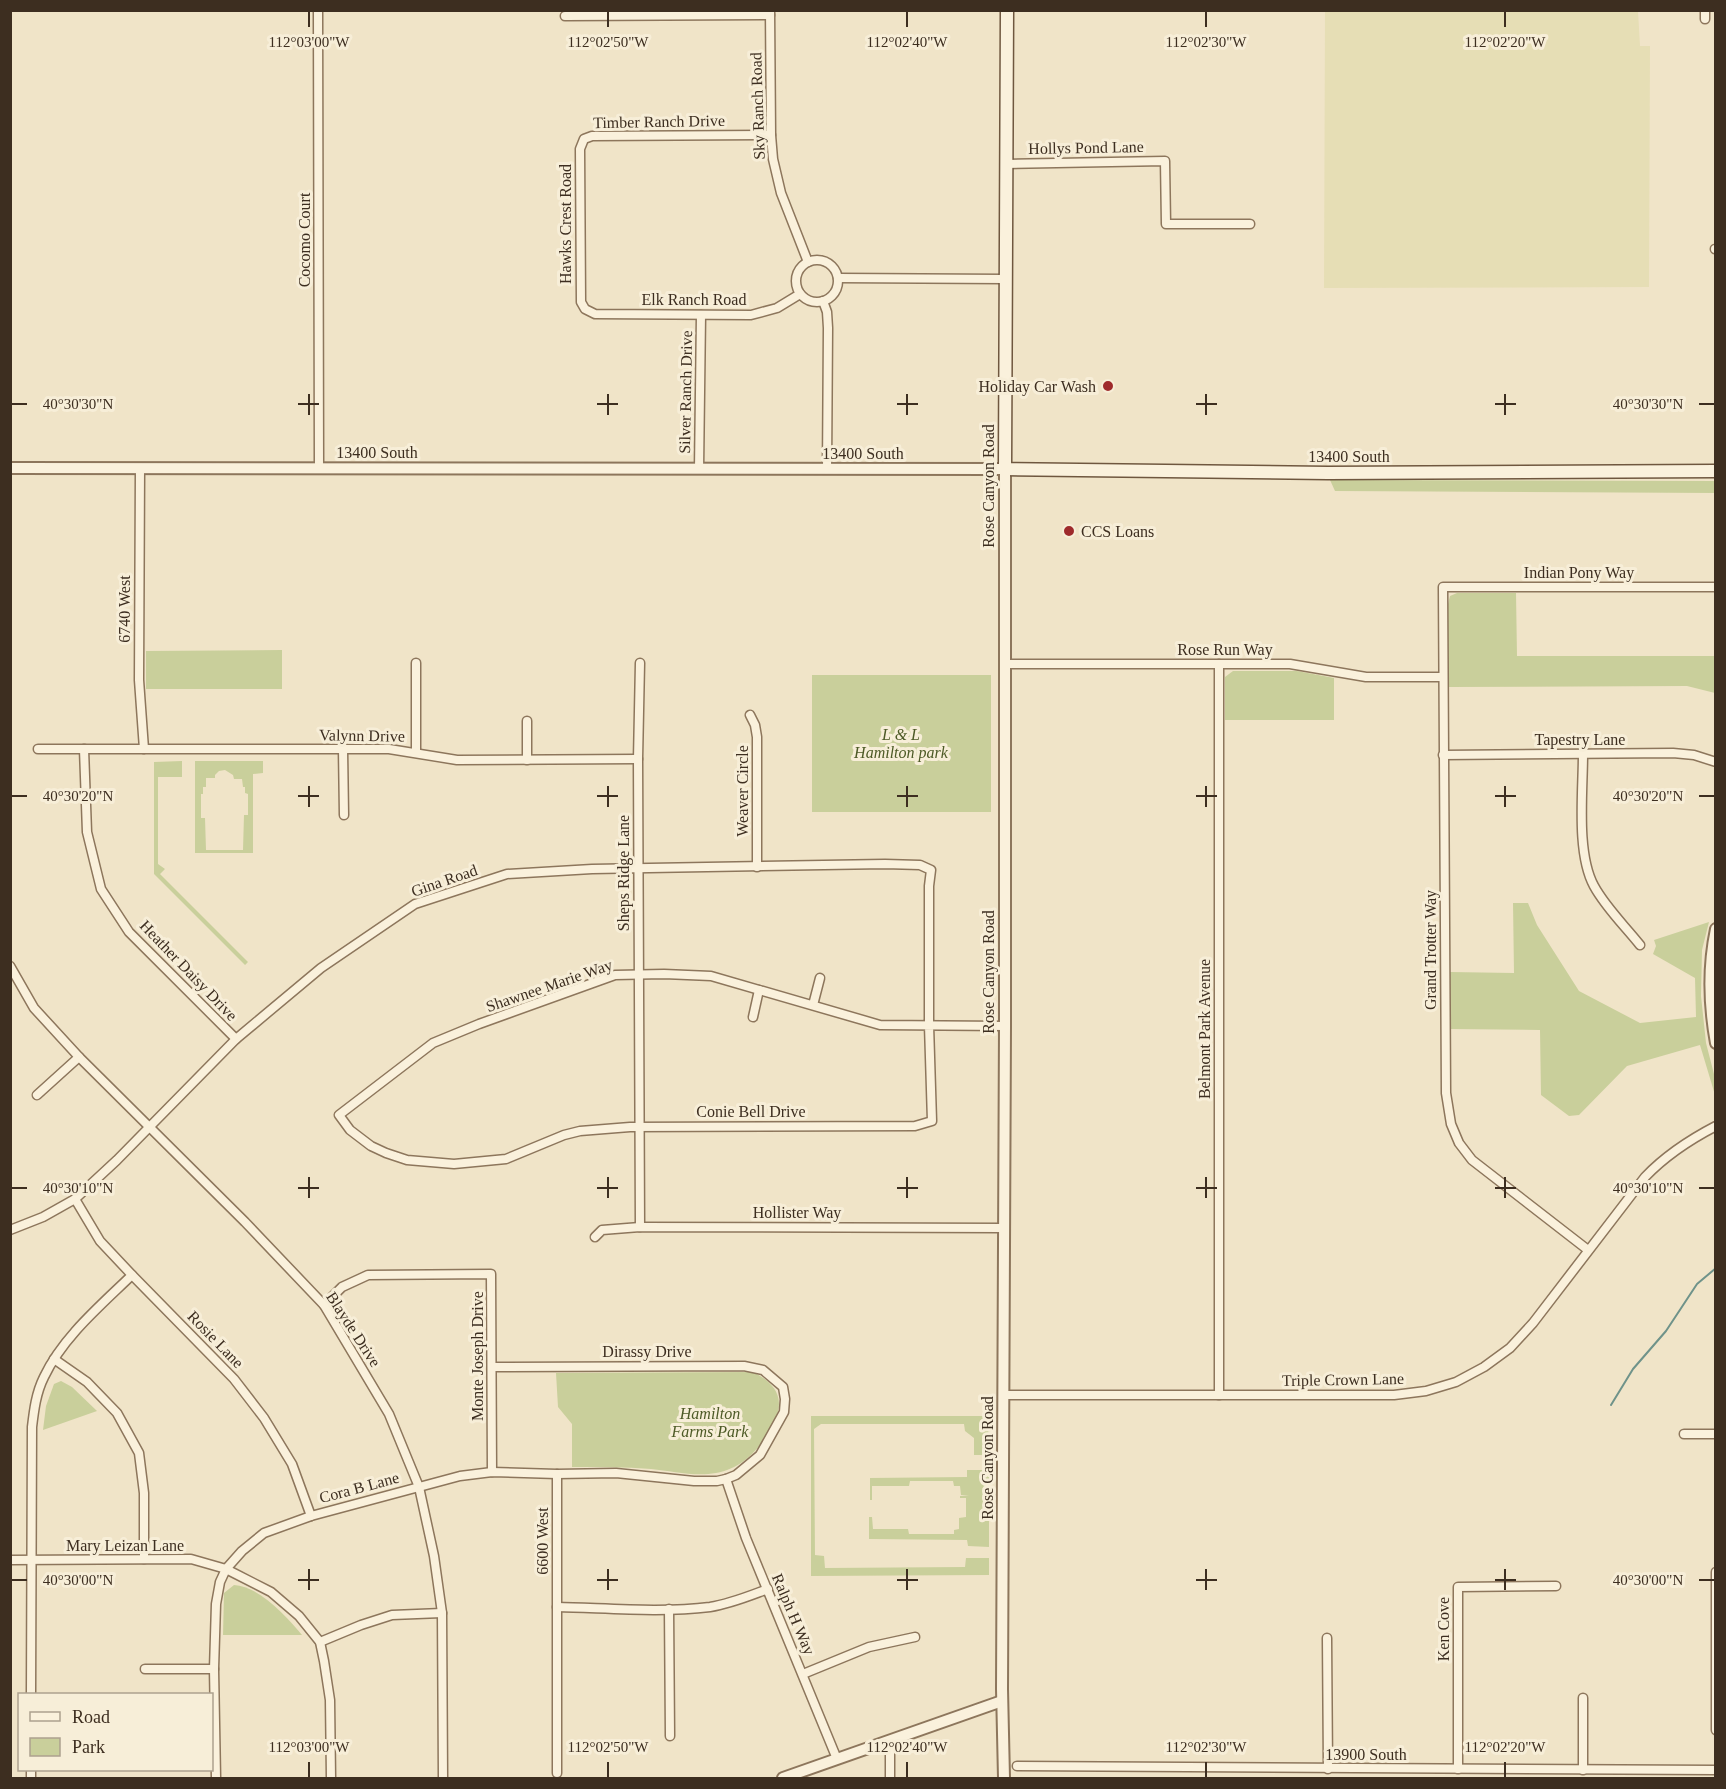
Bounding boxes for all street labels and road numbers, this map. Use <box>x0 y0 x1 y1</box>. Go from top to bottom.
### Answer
street label: Sky Ranch Road <box>747 52 769 160</box>
street label: Timber Ranch Drive <box>593 112 725 131</box>
street label: Hollys Pond Lane <box>1028 138 1144 158</box>
street label: Hawks Crest Road <box>557 164 574 284</box>
street label: Cocomo Court <box>296 192 313 287</box>
street label: Elk Ranch Road <box>642 291 746 308</box>
street label: Silver Ranch Drive <box>676 330 695 454</box>
street label: Rose Canyon Road <box>980 424 998 548</box>
street label: 13400 South <box>336 444 418 461</box>
street label: 13400 South <box>822 445 904 462</box>
street label: 13400 South <box>1308 448 1390 465</box>
street label: Indian Pony Way <box>1524 564 1634 582</box>
street label: 6740 West <box>116 575 133 643</box>
street label: Rose Run Way <box>1177 641 1273 659</box>
street label: Valynn Drive <box>319 726 405 746</box>
street label: Tapestry Lane <box>1535 731 1625 749</box>
street label: Weaver Circle <box>734 745 751 837</box>
street label: Sheps Ridge Lane <box>615 815 633 931</box>
street label: Gina Road <box>409 861 479 900</box>
street label: Grand Trotter Way <box>1422 890 1440 1010</box>
street label: Rose Canyon Road <box>980 910 998 1034</box>
street label: Heather Daisy Drive <box>136 917 241 1025</box>
street label: Shawnee Marie Way <box>484 956 615 1016</box>
street label: Belmont Park Avenue <box>1196 959 1213 1099</box>
street label: Conie Bell Drive <box>696 1103 806 1120</box>
street label: Hollister Way <box>753 1204 841 1222</box>
street label: Blayde Drive <box>322 1289 384 1370</box>
street label: Monte Joseph Drive <box>469 1291 487 1421</box>
street label: Rosie Lane <box>184 1307 247 1371</box>
street label: Dirassy Drive <box>602 1343 692 1361</box>
street label: Triple Crown Lane <box>1282 1370 1404 1390</box>
street label: Rose Canyon Road <box>979 1396 997 1520</box>
street label: Cora B Lane <box>317 1469 401 1506</box>
street label: 6600 West <box>534 1507 551 1575</box>
street label: Mary Leizan Lane <box>66 1537 184 1555</box>
street label: Ralph H Way <box>768 1571 818 1658</box>
street label: Ken Cove <box>1435 1597 1452 1661</box>
street label: 13900 South <box>1325 1746 1407 1763</box>

